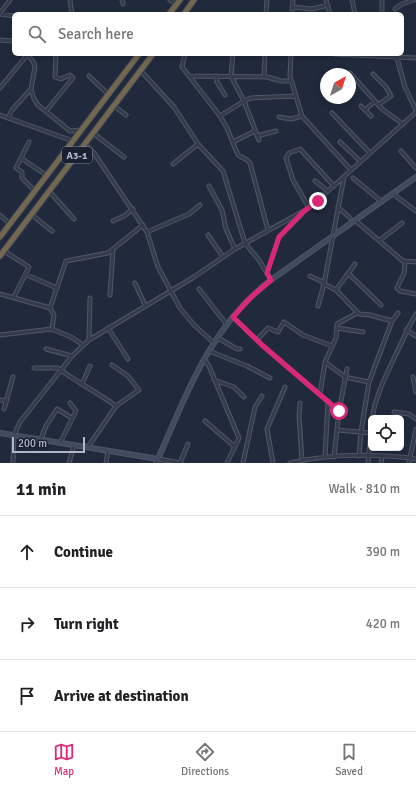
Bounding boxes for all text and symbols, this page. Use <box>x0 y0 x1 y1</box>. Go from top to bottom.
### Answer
search box <box>12 12 404 56</box>
icon: search <box>26 23 48 45</box>
text: Search here <box>58 25 134 43</box>
north arrow <box>320 68 356 104</box>
road number: A3-1 <box>62 147 92 163</box>
route end <box>309 192 327 210</box>
route start <box>330 402 348 420</box>
map controls <box>368 415 404 451</box>
button: locate <box>368 415 404 451</box>
scale bar <box>12 435 85 454</box>
text: 200 m <box>18 437 47 450</box>
text: 11 min <box>16 479 66 500</box>
text: Walk · 810 m <box>329 481 400 497</box>
icon: ahead <box>16 541 38 563</box>
text: Continue <box>54 543 113 561</box>
text: 390 m <box>366 544 400 560</box>
icon: right <box>16 613 38 635</box>
text: Turn right <box>54 615 119 633</box>
text: 420 m <box>366 616 400 632</box>
icon: arrive <box>16 685 38 707</box>
text: Arrive at destination <box>54 687 189 705</box>
tab: Map <box>53 741 75 778</box>
tab: Directions <box>181 741 229 778</box>
tab: Saved <box>335 741 363 778</box>

